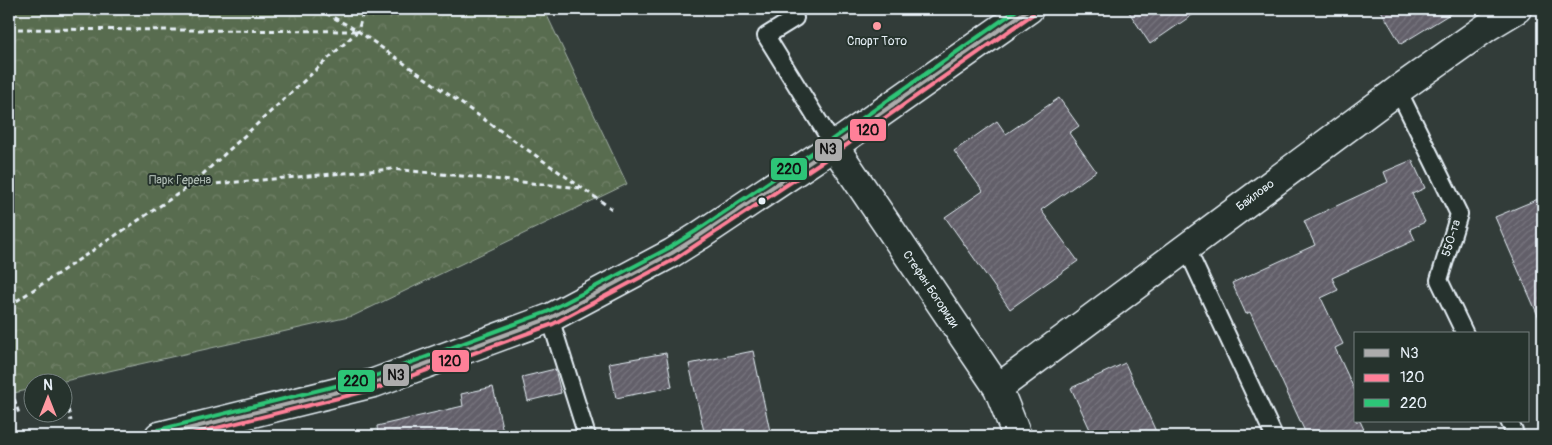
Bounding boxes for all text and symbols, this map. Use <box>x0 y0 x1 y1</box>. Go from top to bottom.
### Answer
marker: Спорт Тото <box>871 20 883 32</box>
place label: Спорт Тото <box>847 34 907 49</box>
line badge: 120 <box>849 118 887 142</box>
text: 120 <box>857 122 880 139</box>
line badge: N3 <box>814 138 843 162</box>
text: N3 <box>819 141 837 158</box>
line badge: 220 <box>770 157 808 181</box>
text: 220 <box>776 161 802 178</box>
park label: Парк Герена <box>149 173 211 188</box>
street label: Байлово <box>1233 176 1278 215</box>
unlabelled marker <box>757 196 767 206</box>
street label: 550-та <box>1439 217 1464 258</box>
street label: Стефан Богориди <box>899 248 962 331</box>
legend <box>1354 332 1530 422</box>
text: N3 <box>1400 344 1419 363</box>
line badge: 120 <box>431 349 470 373</box>
text: 120 <box>439 353 462 370</box>
line badge: N3 <box>382 363 410 387</box>
text: N3 <box>387 367 405 384</box>
text: 120 <box>1400 368 1425 387</box>
line badge: 220 <box>337 369 376 393</box>
north arrow <box>22 372 72 422</box>
text: 220 <box>343 373 369 390</box>
text: N <box>43 377 53 394</box>
text: 220 <box>1400 394 1427 413</box>

